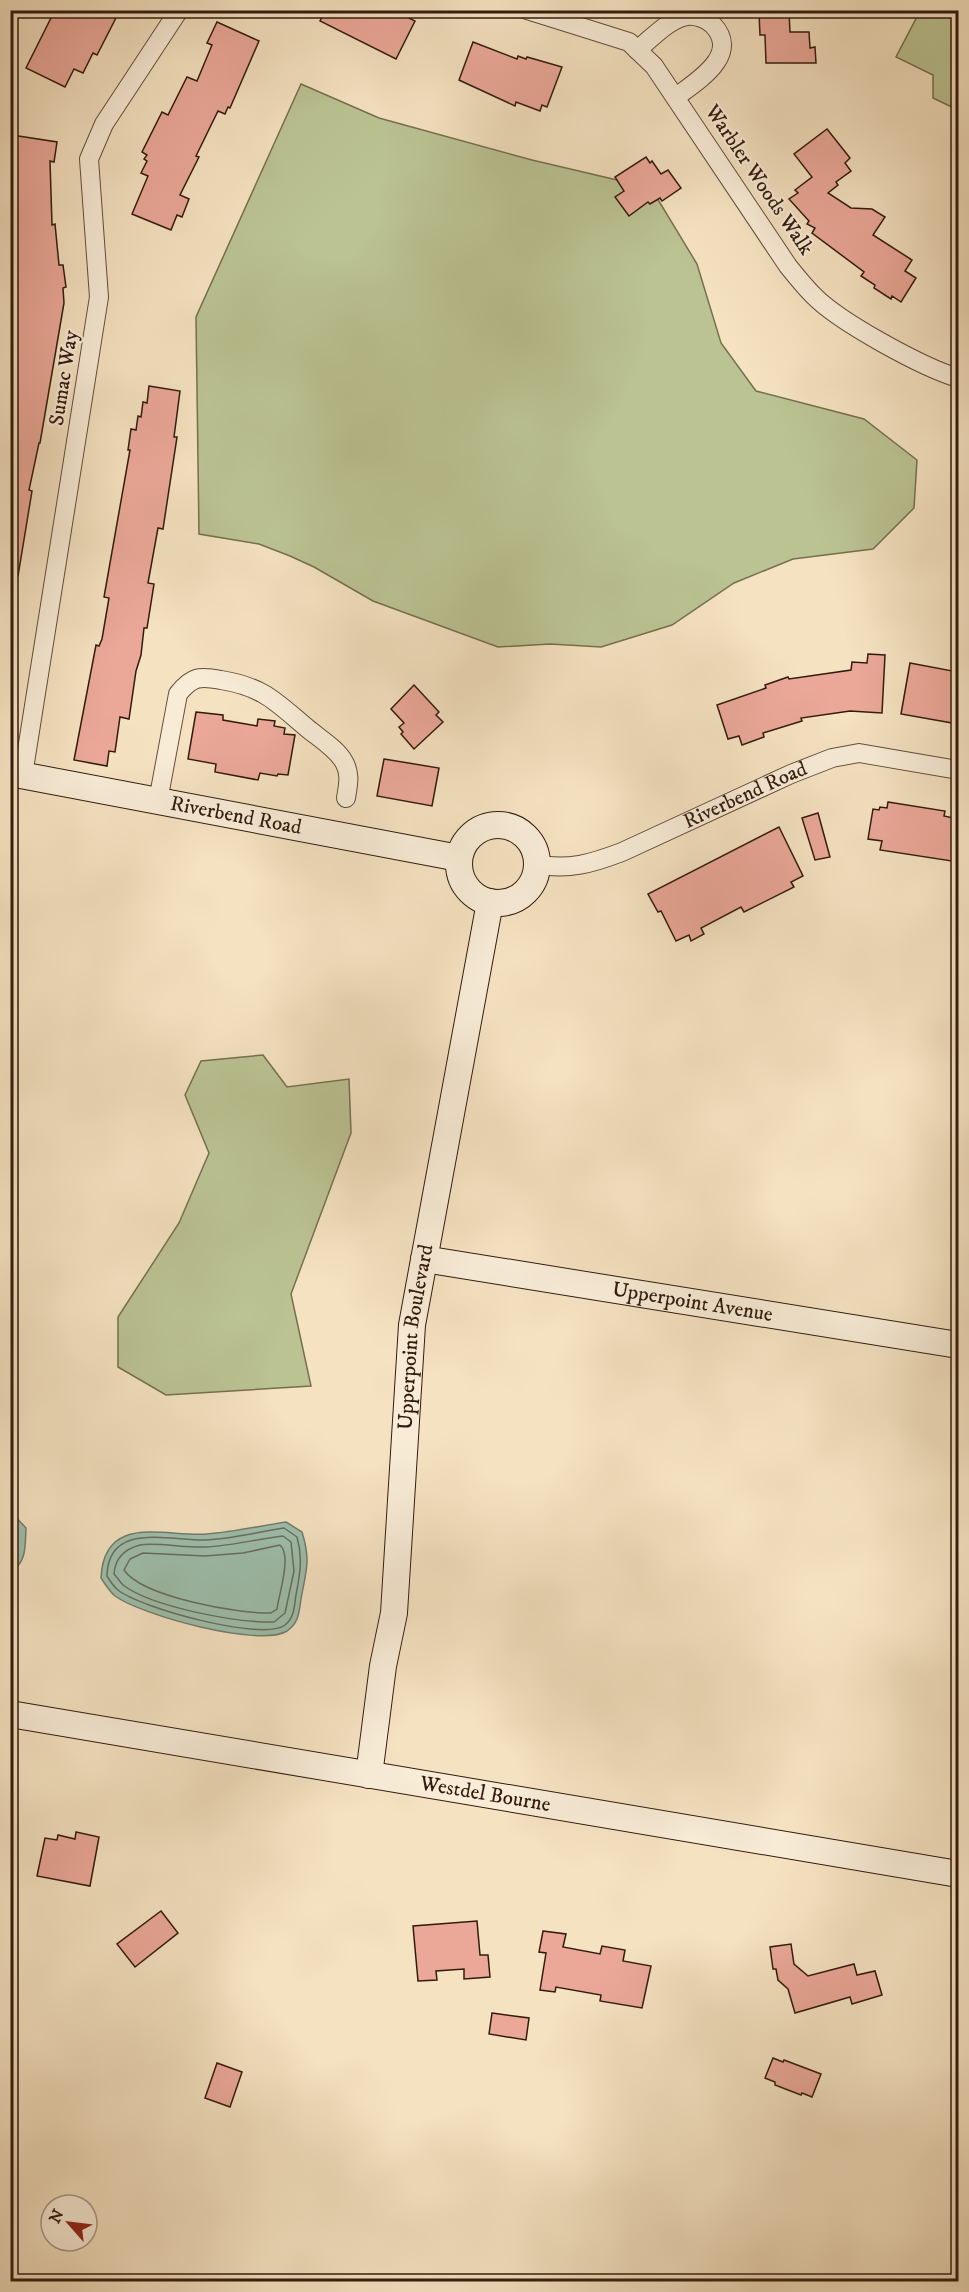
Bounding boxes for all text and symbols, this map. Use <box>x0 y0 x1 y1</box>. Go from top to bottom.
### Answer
street label: Warbler Woods Walk <box>698 99 819 261</box>
street label: Sumac Way <box>44 327 85 428</box>
street label: Riverbend Road <box>679 756 811 835</box>
street label: Riverbend Road <box>168 791 304 841</box>
street label: Upperpoint Boulevard <box>392 1242 440 1431</box>
street label: Upperpoint Avenue <box>610 1277 775 1328</box>
street label: Westdel Bourne <box>417 1770 553 1818</box>
north arrow <box>39 2193 99 2253</box>
text: N <box>45 2206 69 2227</box>

